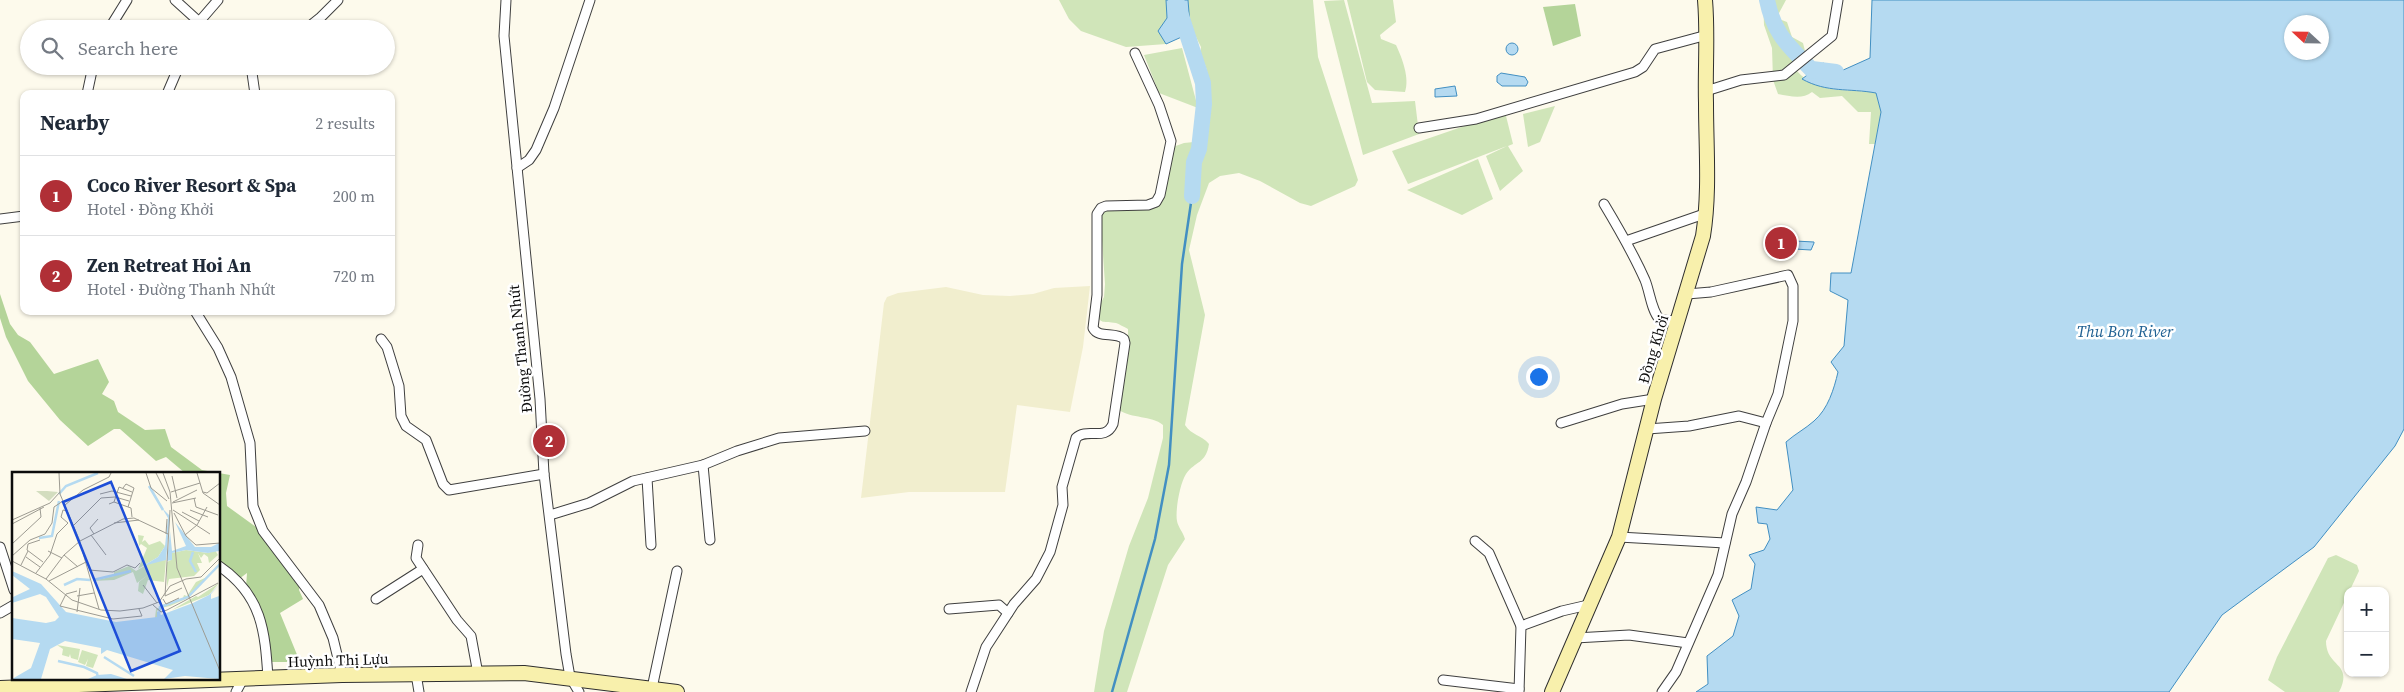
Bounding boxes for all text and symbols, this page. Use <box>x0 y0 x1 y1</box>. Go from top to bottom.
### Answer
north arrow <box>2284 15 2329 60</box>
search box <box>20 20 395 75</box>
icon: search <box>38 34 66 62</box>
text: Search here <box>78 35 178 61</box>
text: Nearby <box>40 108 110 137</box>
text: 2 results <box>315 112 375 134</box>
text: Coco River Resort & Spa <box>87 172 296 198</box>
text: 1 <box>52 185 60 207</box>
text: 200 m <box>333 185 375 207</box>
text: Hotel · Đồng Khởi <box>87 198 214 220</box>
pin: 1 <box>1765 224 1797 262</box>
text: Zen Retreat Hoi An <box>87 252 251 278</box>
text: 2 <box>52 265 60 287</box>
text: 720 m <box>333 265 375 287</box>
text: Hotel · Đường Thanh Nhứt <box>87 278 275 300</box>
street label: Đường Thanh Nhứt <box>503 284 537 414</box>
street label: Đồng Khởi <box>1633 312 1673 386</box>
water label: Thu Bon River <box>2077 320 2174 342</box>
your location <box>1526 364 1552 390</box>
pin: 2 <box>533 422 565 460</box>
inset map <box>12 472 220 680</box>
map controls <box>2344 587 2389 677</box>
button: + <box>2344 587 2389 632</box>
button: − <box>2344 632 2389 677</box>
street label: Huỳnh Thị Lựu <box>287 648 389 672</box>

